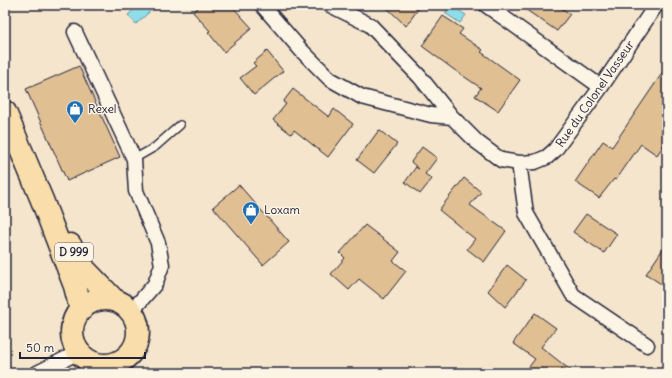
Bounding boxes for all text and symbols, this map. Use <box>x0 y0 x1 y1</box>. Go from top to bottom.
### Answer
street label: Rue du Colonel Vasseur <box>552 37 637 150</box>
shop icon: Rexel <box>65 99 85 124</box>
place label: Rexel <box>88 101 117 116</box>
shop icon: Loxam <box>241 200 261 225</box>
place label: Loxam <box>264 202 301 217</box>
road number: D 999 <box>55 243 93 261</box>
scale bar <box>20 334 145 360</box>
text: 50 m <box>26 340 55 355</box>

